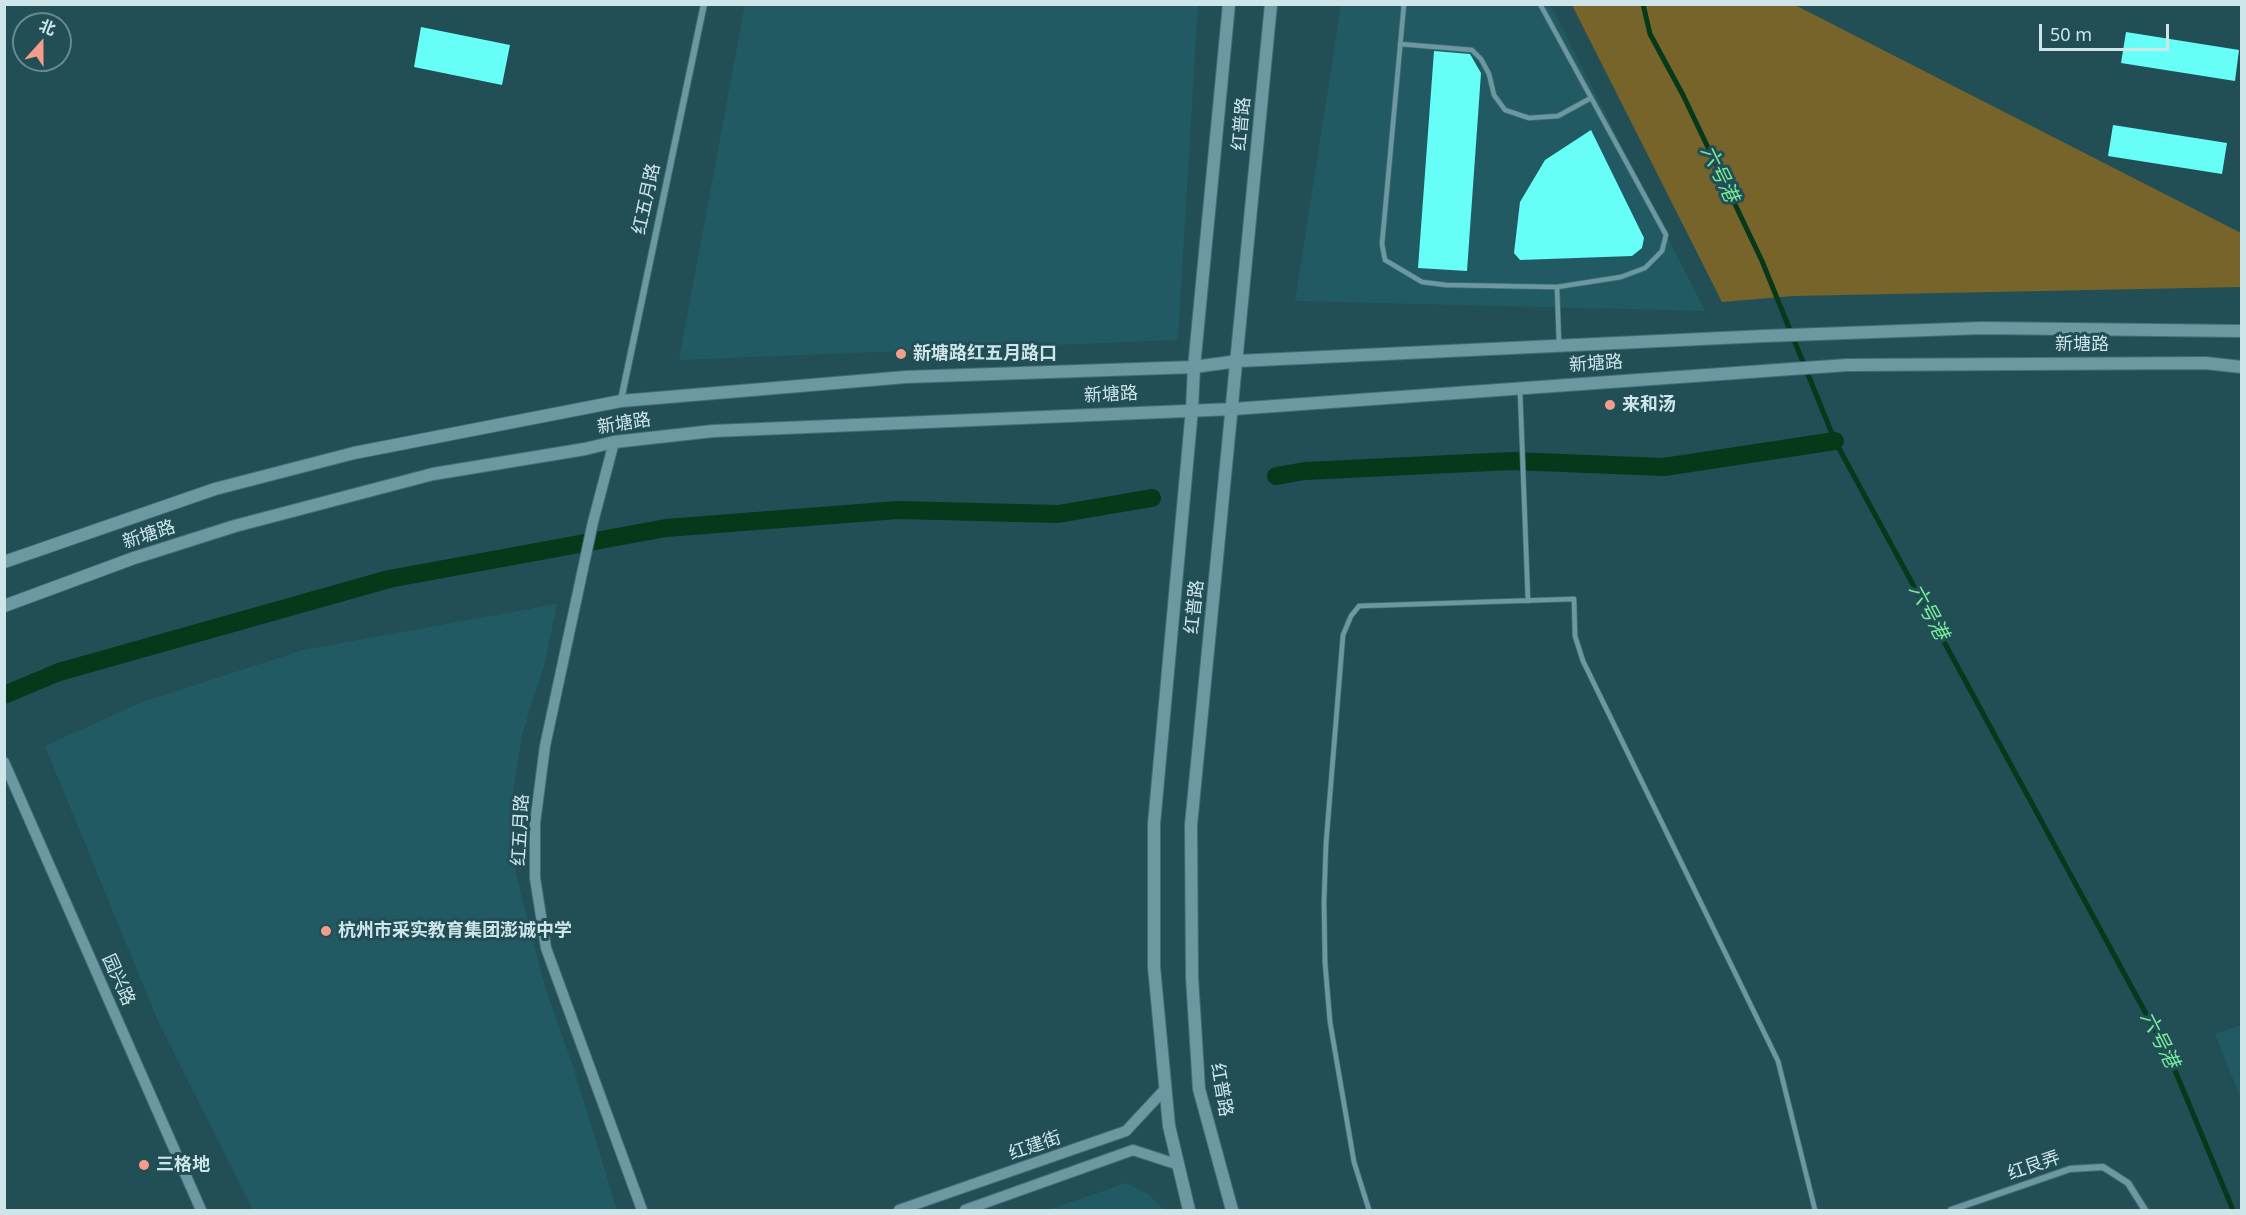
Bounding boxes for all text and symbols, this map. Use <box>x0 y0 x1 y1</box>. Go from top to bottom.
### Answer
north arrow <box>12 12 72 72</box>
scale bar <box>2042 12 2172 50</box>
text: 北 <box>36 14 59 40</box>
text: 50 m <box>2050 22 2092 46</box>
street label: 红普路 <box>1229 96 1255 152</box>
water label: 六号港 <box>1695 142 1743 206</box>
street label: 红五月路 <box>629 162 665 236</box>
street label: 新塘路 <box>2055 334 2109 356</box>
place label: 新塘路红五月路口 <box>913 343 1057 365</box>
marker: 新塘路红五月路口 <box>894 347 908 361</box>
street label: 新塘路 <box>1568 351 1624 377</box>
street label: 新塘路 <box>1083 383 1139 407</box>
place label: 来和汤 <box>1622 394 1676 416</box>
marker: 来和汤 <box>1603 398 1617 412</box>
street label: 新塘路 <box>596 409 652 439</box>
street label: 新塘路 <box>120 516 178 554</box>
street label: 红普路 <box>1181 579 1209 635</box>
water label: 六号港 <box>1903 580 1953 644</box>
street label: 红五月路 <box>508 793 534 867</box>
place label: 杭州市采实教育集团澎诚中学 <box>338 920 572 942</box>
marker: 杭州市采实教育集团澎诚中学 <box>319 924 333 938</box>
street label: 园兴路 <box>97 951 139 1009</box>
water label: 六号港 <box>2135 1008 2183 1072</box>
street label: 红普路 <box>1206 1062 1236 1118</box>
street label: 红建街 <box>1006 1127 1064 1165</box>
street label: 红艮弄 <box>2005 1147 2063 1185</box>
place label: 三格地 <box>156 1154 210 1176</box>
marker: 三格地 <box>137 1158 151 1172</box>

